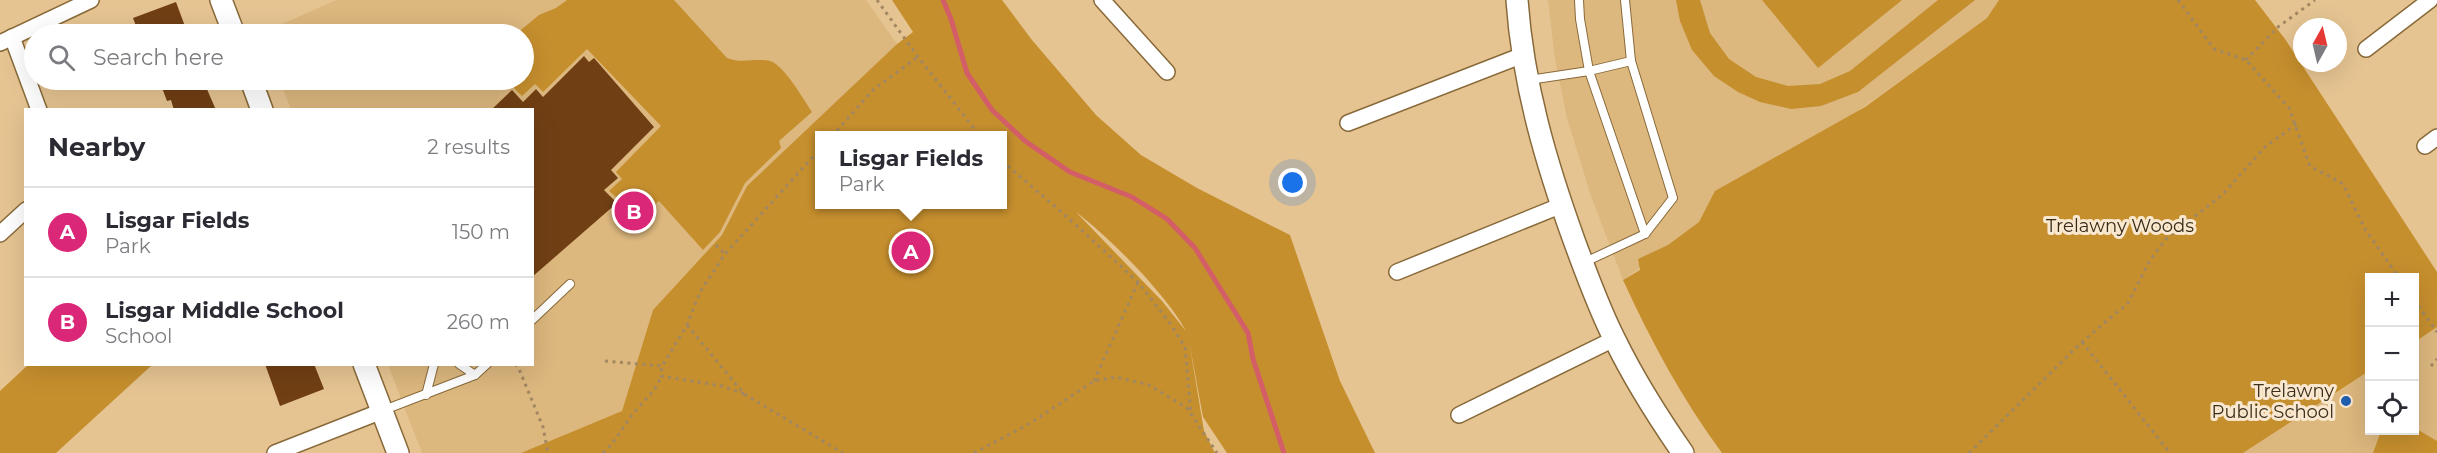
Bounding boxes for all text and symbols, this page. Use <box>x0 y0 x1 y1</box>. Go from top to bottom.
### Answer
north arrow <box>2293 18 2347 72</box>
search box <box>24 24 534 90</box>
icon: search <box>45 41 78 74</box>
text: Search here <box>93 44 224 71</box>
text: Nearby <box>48 131 145 163</box>
popup <box>815 131 1007 209</box>
text: 2 results <box>427 135 510 159</box>
text: Lisgar Fields <box>839 145 983 172</box>
your location <box>1278 168 1307 197</box>
text: Park <box>839 172 885 196</box>
pin: B <box>614 188 654 234</box>
text: Lisgar Fields <box>105 207 249 234</box>
park label: Trelawny Woods <box>2046 215 2194 237</box>
text: A <box>60 220 75 244</box>
text: 150 m <box>452 220 510 244</box>
pin: A <box>892 228 930 274</box>
text: Park <box>105 234 151 258</box>
map controls <box>2365 273 2419 435</box>
button: + <box>2365 273 2419 327</box>
text: Lisgar Middle School <box>105 297 344 324</box>
text: B <box>60 310 75 334</box>
text: 260 m <box>447 310 510 334</box>
text: School <box>105 324 172 348</box>
button: − <box>2365 327 2419 381</box>
place label: Trelawny Public School <box>2212 380 2334 423</box>
button: locate <box>2365 381 2419 435</box>
marker: Trelawny Public School <box>2339 394 2353 408</box>

